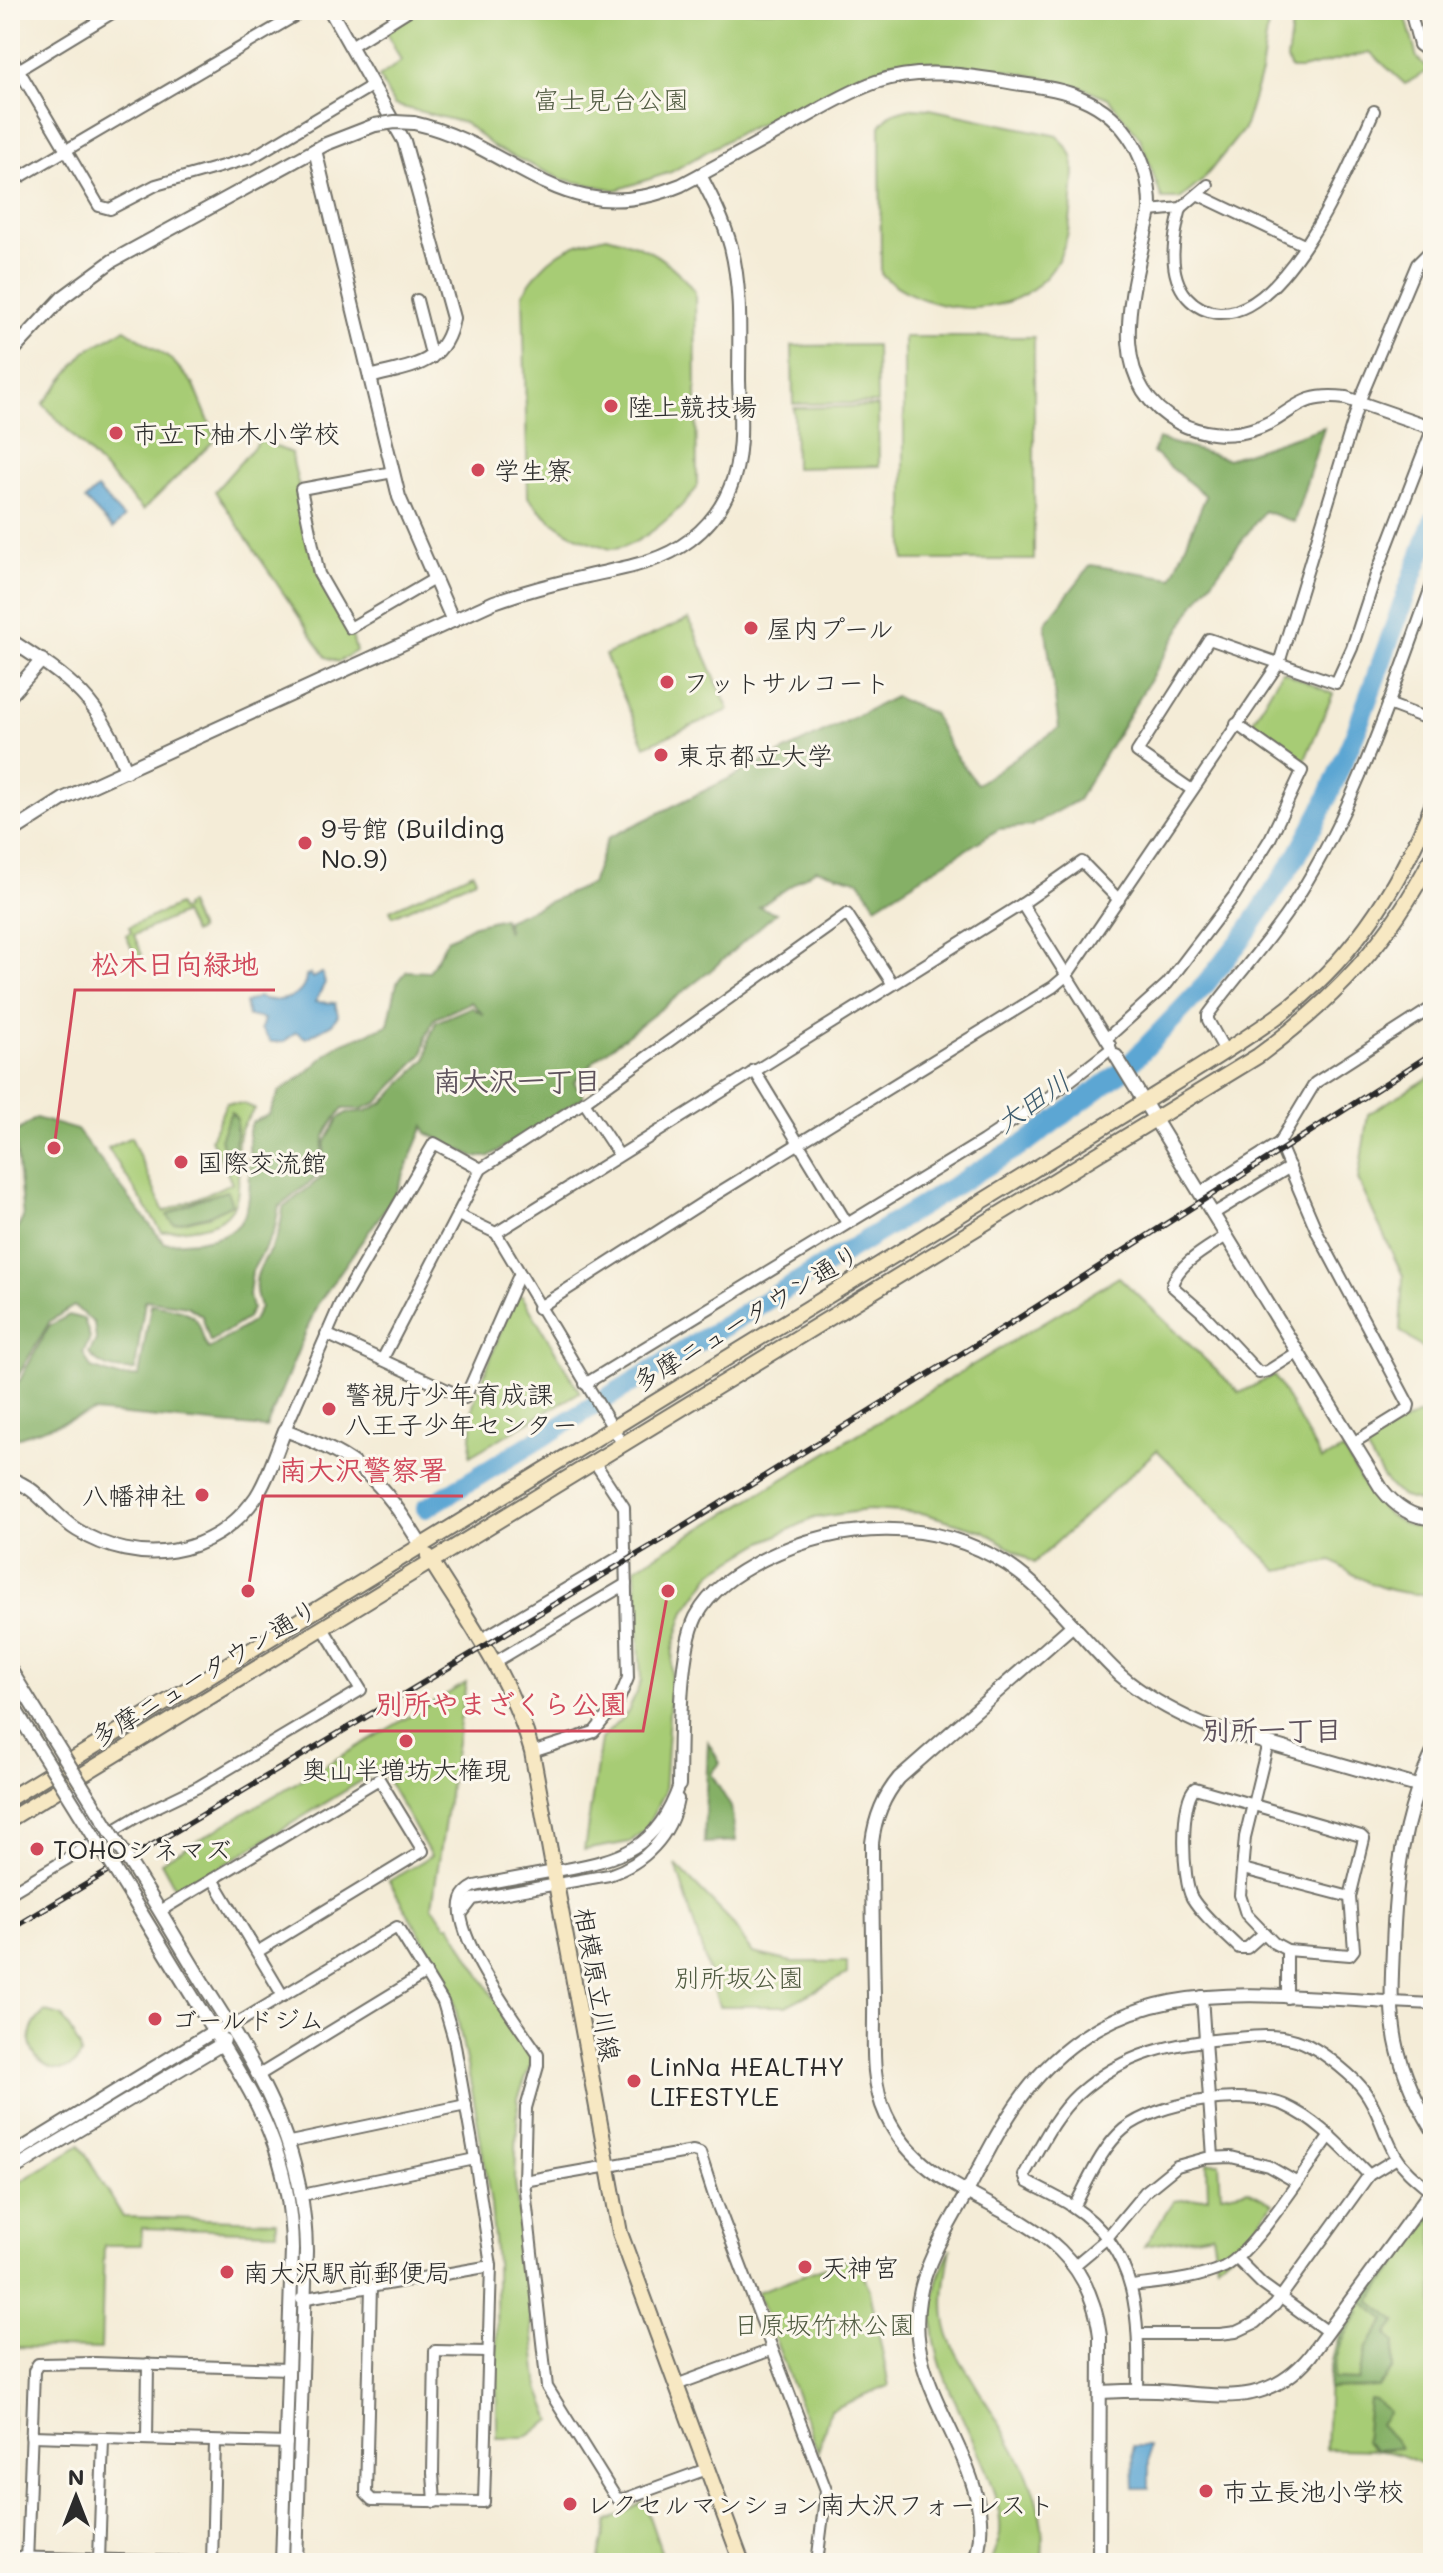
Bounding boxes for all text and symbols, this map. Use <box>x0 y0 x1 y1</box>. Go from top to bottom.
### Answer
park label: 富士見台公園 <box>533 82 689 116</box>
place label: 陸上競技場 <box>627 389 757 423</box>
marker: 陸上競技場 <box>602 397 620 415</box>
place label: 市立下柚木小学校 <box>132 416 340 450</box>
marker: 市立下柚木小学校 <box>107 424 125 442</box>
place label: 学生寮 <box>494 453 572 487</box>
marker: 学生寮 <box>469 461 487 479</box>
place label: 屋内プール <box>767 611 894 645</box>
marker: 屋内プール <box>742 619 760 637</box>
place label: フットサルコート <box>683 665 890 699</box>
marker: フットサルコート <box>658 673 676 691</box>
place label: 東京都立大学 <box>677 738 833 772</box>
marker: 東京都立大学 <box>652 746 670 764</box>
place label: 9号館 (Building No.9) <box>321 811 504 875</box>
marker: 9号館 (Building No.9) <box>296 834 314 852</box>
callout: 松木日向緑地 <box>75 938 275 990</box>
text: 松木日向緑地 <box>91 945 259 981</box>
district label: 南大沢一丁目 <box>433 1062 601 1098</box>
water label: 大田川 <box>987 1062 1077 1140</box>
place label: 国際交流館 <box>197 1145 327 1179</box>
marker: 国際交流館 <box>172 1153 190 1171</box>
street label: 多摩ニュータウン通り <box>626 1236 866 1398</box>
place label: 警視庁少年育成課 八王子少年センター <box>345 1377 578 1441</box>
marker: 警視庁少年育成課 八王子少年センター <box>320 1400 338 1418</box>
callout: 南大沢警察署 <box>263 1444 463 1496</box>
text: 南大沢警察署 <box>279 1451 447 1487</box>
place label: 八幡神社 <box>82 1478 186 1512</box>
marker: 八幡神社 <box>193 1486 211 1504</box>
street label: 多摩ニュータウン通り <box>84 1591 324 1753</box>
callout: 別所やまざくら公園 <box>359 1679 643 1731</box>
text: 別所やまざくら公園 <box>375 1685 627 1721</box>
district label: 別所一丁目 <box>1202 1711 1342 1747</box>
marker: 奥山半増坊大権現 <box>397 1732 415 1750</box>
place label: 奥山半増坊大権現 <box>302 1752 510 1786</box>
place label: TOHOシネマズ <box>53 1832 231 1866</box>
marker: TOHOシネマズ <box>28 1840 46 1858</box>
street label: 相模原立川線 <box>568 1904 628 2064</box>
park label: 別所坂公園 <box>674 1960 804 1994</box>
place label: ゴールドジム <box>171 2002 324 2036</box>
marker: ゴールドジム <box>146 2010 164 2028</box>
place label: LinNa HEALTHY LIFESTYLE <box>650 2049 845 2113</box>
marker: LinNa HEALTHY LIFESTYLE <box>625 2072 643 2090</box>
place label: 天神宮 <box>821 2250 899 2284</box>
place label: 南大沢駅前郵便局 <box>243 2255 451 2289</box>
marker: 天神宮 <box>796 2258 814 2276</box>
marker: 南大沢駅前郵便局 <box>218 2263 236 2281</box>
park label: 日原坂竹林公園 <box>733 2307 915 2341</box>
north arrow <box>36 2457 116 2537</box>
text: N <box>68 2462 84 2491</box>
place label: 市立長池小学校 <box>1222 2474 1404 2508</box>
marker: 市立長池小学校 <box>1197 2482 1215 2500</box>
place label: レクセルマンション南大沢フォーレスト <box>586 2487 1055 2521</box>
marker: レクセルマンション南大沢フォーレスト <box>561 2495 579 2513</box>

